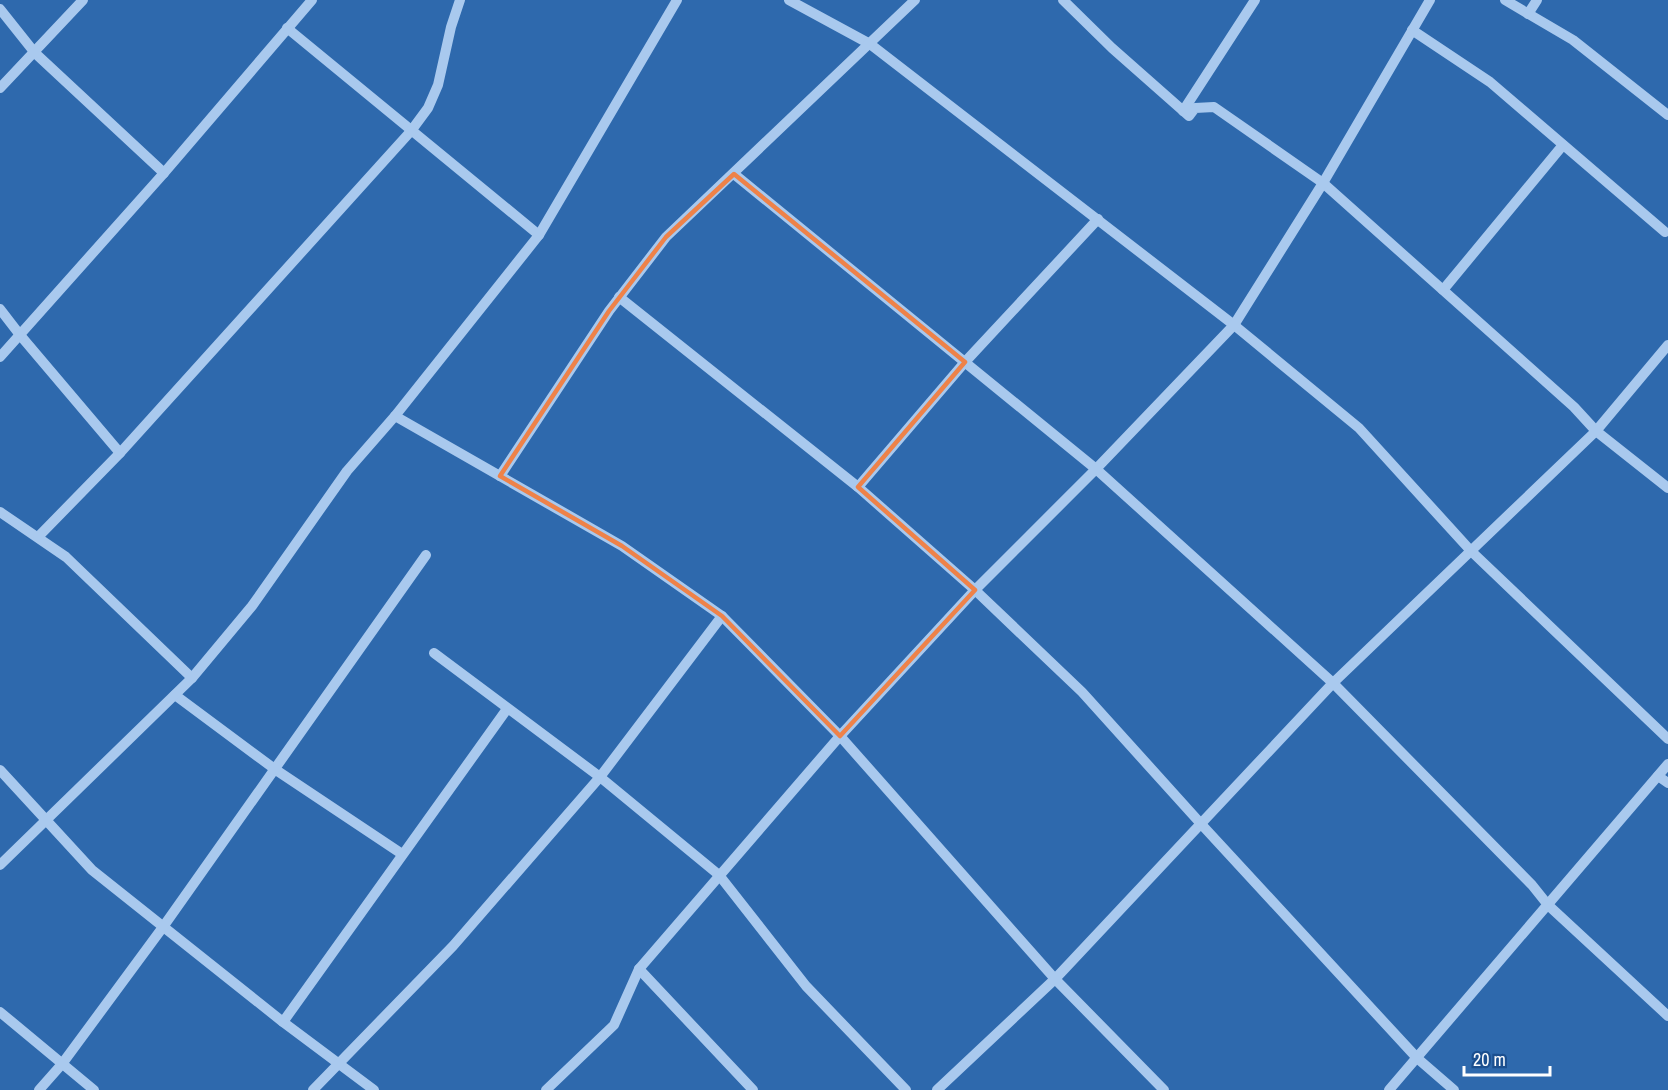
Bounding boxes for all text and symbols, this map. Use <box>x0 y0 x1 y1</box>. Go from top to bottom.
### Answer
scale bar <box>1464 1039 1550 1077</box>
text: 20 m <box>1473 1047 1506 1072</box>

